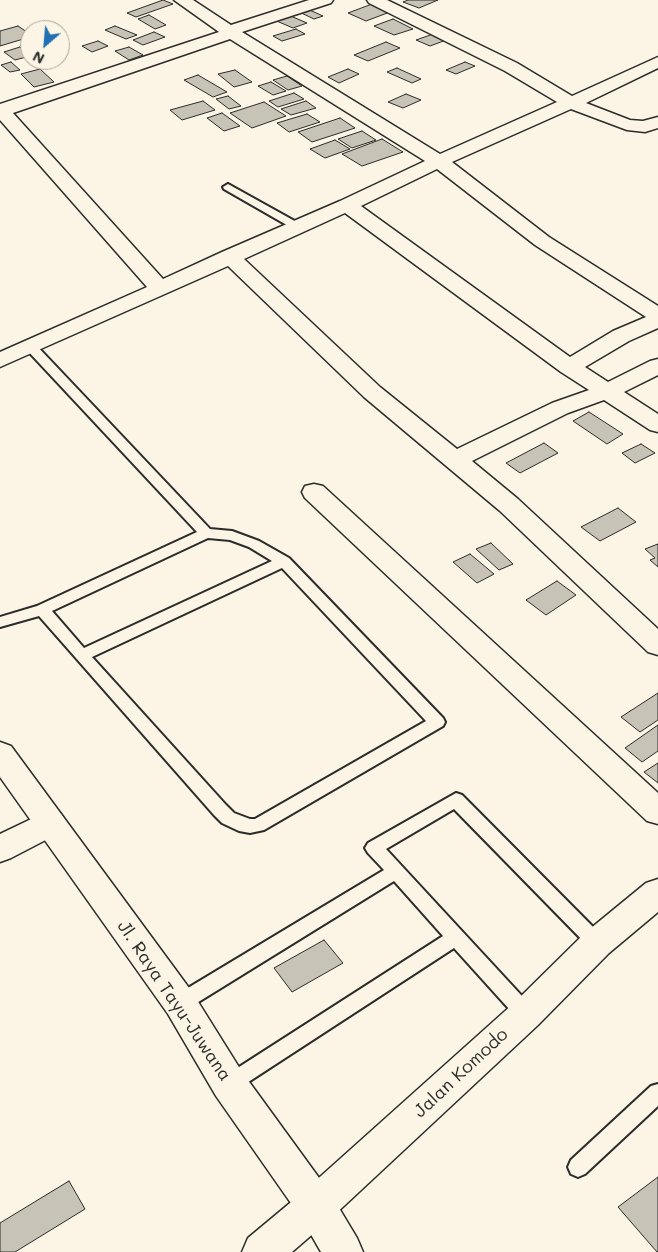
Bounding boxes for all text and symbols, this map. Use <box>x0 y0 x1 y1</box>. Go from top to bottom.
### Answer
north arrow <box>20 20 70 70</box>
text: N <box>29 47 47 69</box>
street label: Jl. Raya Tayu-Juwana <box>112 917 236 1085</box>
street label: Jalan Komodo <box>409 1024 513 1122</box>

